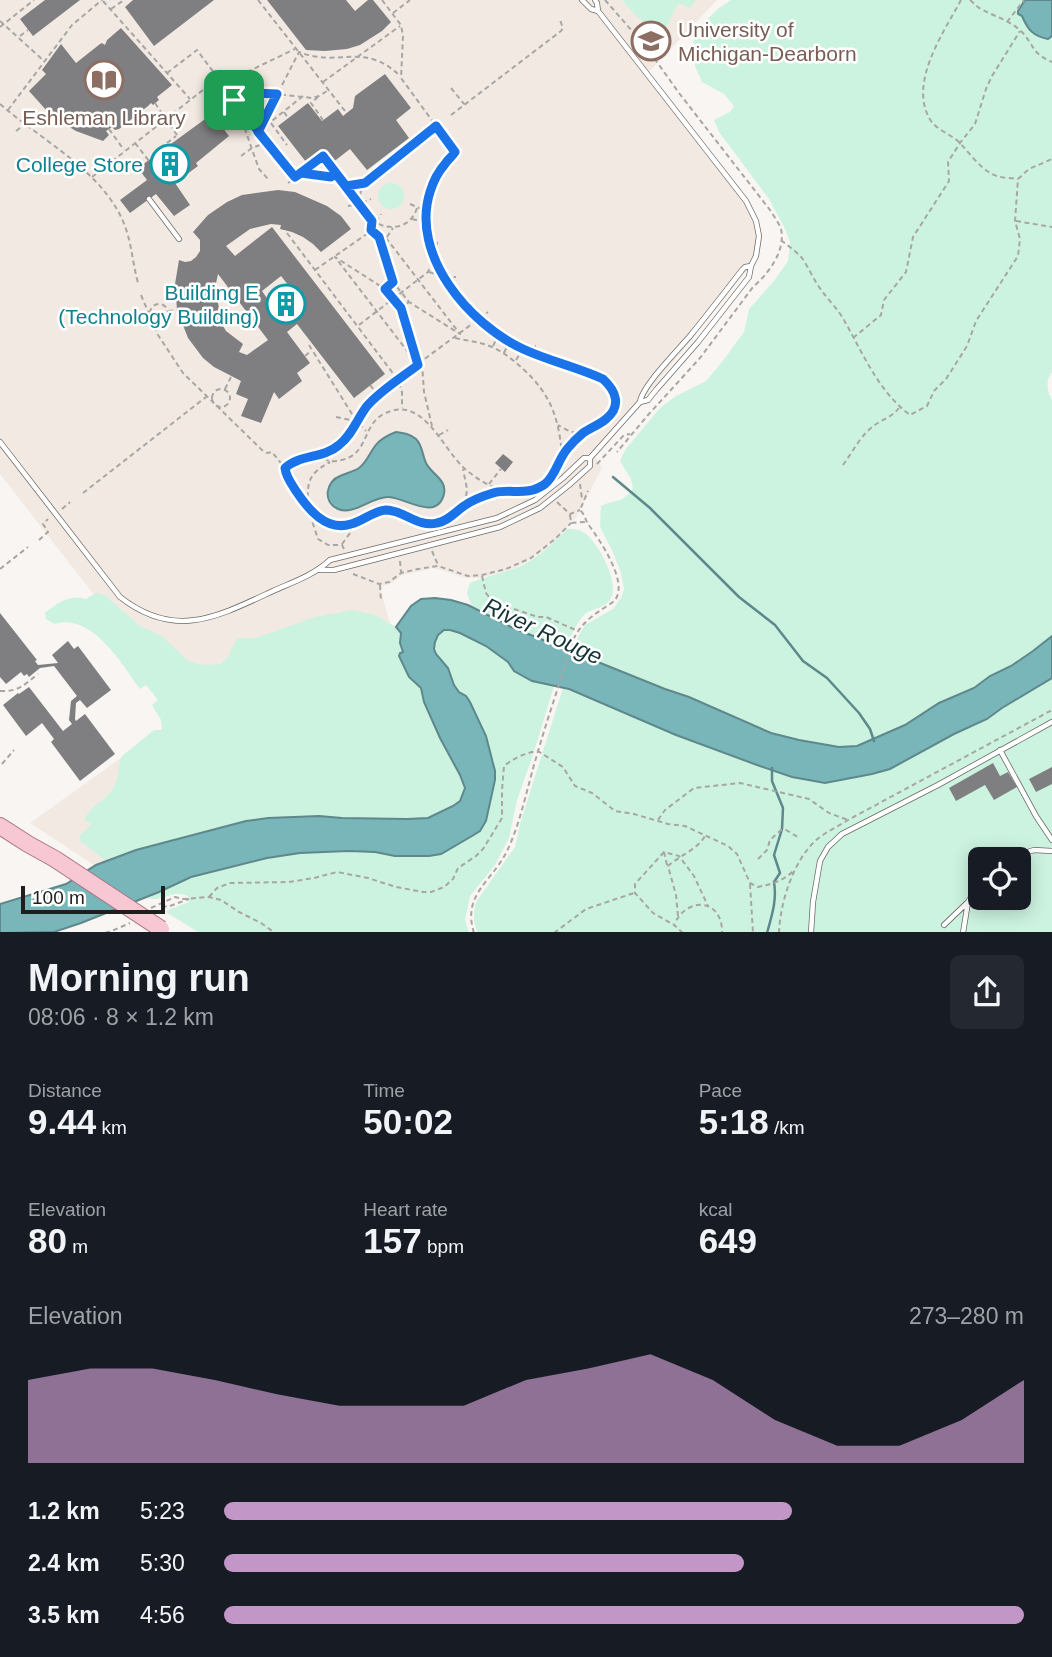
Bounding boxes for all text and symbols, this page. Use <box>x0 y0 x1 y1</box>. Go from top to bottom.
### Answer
place label: University of Michigan-Dearborn <box>678 18 857 65</box>
school or university icon: University of Michigan-Dearborn <box>630 20 672 62</box>
library icon: Eshleman Library <box>83 59 125 101</box>
pin <box>204 70 264 130</box>
icon: arrive <box>215 81 253 119</box>
place label: Eshleman Library <box>22 106 186 129</box>
building icon: College Store <box>149 143 191 185</box>
place label: College Store <box>16 153 143 176</box>
place label: Building E (Technology Building) <box>58 281 259 328</box>
building icon: Building E (Technology Building) <box>265 283 307 325</box>
water label: River Rouge <box>480 592 606 670</box>
map controls <box>968 847 1031 910</box>
button: locate <box>968 847 1031 910</box>
scale bar <box>21 884 164 915</box>
text: 100 m <box>32 887 85 908</box>
button: share <box>950 955 1024 1029</box>
text: Morning run <box>28 957 250 999</box>
text: 08:06 · 8 × 1.2 km <box>28 1004 214 1030</box>
text: Distance <box>28 1080 102 1101</box>
text: Time <box>363 1080 405 1101</box>
text: Pace <box>699 1080 742 1101</box>
text: 9.44 <box>28 1102 96 1141</box>
text: 50:02 <box>363 1102 453 1141</box>
text: 5:18 <box>699 1102 769 1141</box>
text: km <box>96 1117 127 1138</box>
text: /km <box>769 1117 805 1138</box>
text: Elevation <box>28 1199 106 1220</box>
text: Heart rate <box>363 1199 448 1220</box>
text: kcal <box>699 1199 732 1220</box>
text: 80 <box>28 1221 67 1260</box>
text: 157 <box>363 1221 422 1260</box>
text: 649 <box>699 1221 757 1260</box>
text: m <box>67 1236 88 1257</box>
text: bpm <box>422 1236 464 1257</box>
text: Elevation <box>28 1303 123 1329</box>
text: 273–280 m <box>909 1303 1024 1329</box>
text: 1.2 km <box>28 1498 100 1524</box>
text: 5:23 <box>140 1498 185 1524</box>
text: 2.4 km <box>28 1550 100 1576</box>
text: 5:30 <box>140 1550 185 1576</box>
text: 3.5 km <box>28 1602 100 1628</box>
text: 4:56 <box>140 1602 185 1628</box>

